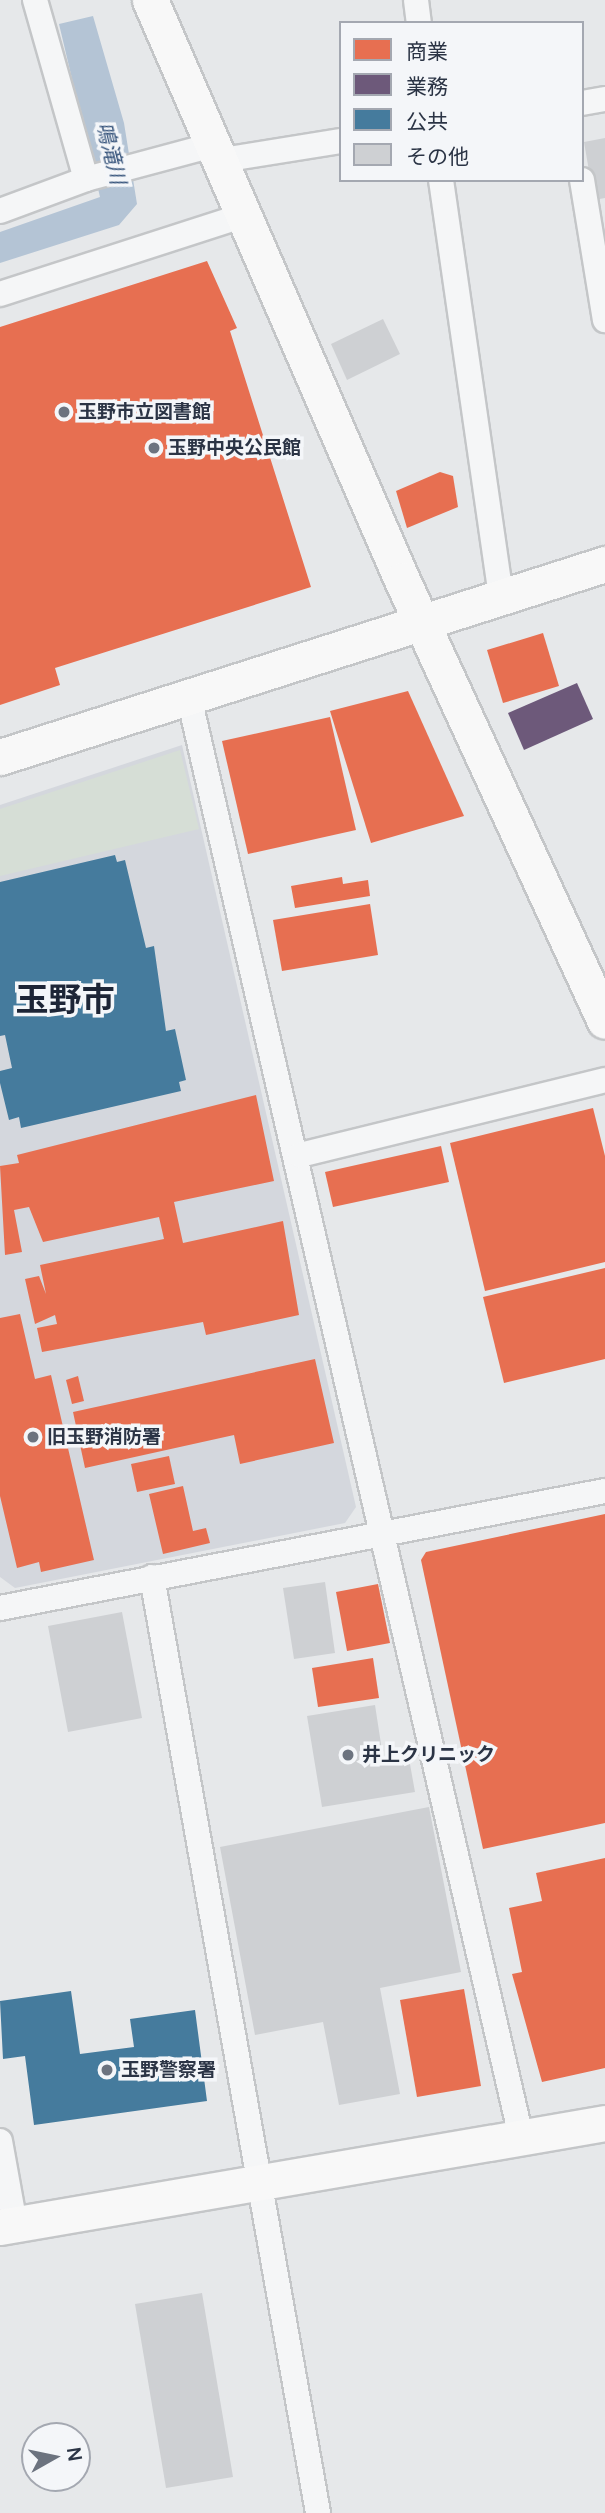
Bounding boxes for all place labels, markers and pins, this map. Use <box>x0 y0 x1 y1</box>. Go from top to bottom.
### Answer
place label: 玉野市立図書館 <box>78 401 211 423</box>
marker: 玉野市立図書館 <box>56 404 72 420</box>
place label: 玉野中央公民館 <box>168 437 301 459</box>
marker: 玉野中央公民館 <box>146 440 162 456</box>
place label: 旧玉野消防署 <box>47 1426 161 1448</box>
marker: 旧玉野消防署 <box>25 1429 41 1445</box>
place label: 井上クリニック <box>362 1744 495 1766</box>
marker: 井上クリニック <box>340 1747 356 1763</box>
place label: 玉野警察署 <box>121 2059 216 2081</box>
marker: 玉野警察署 <box>99 2062 115 2078</box>

